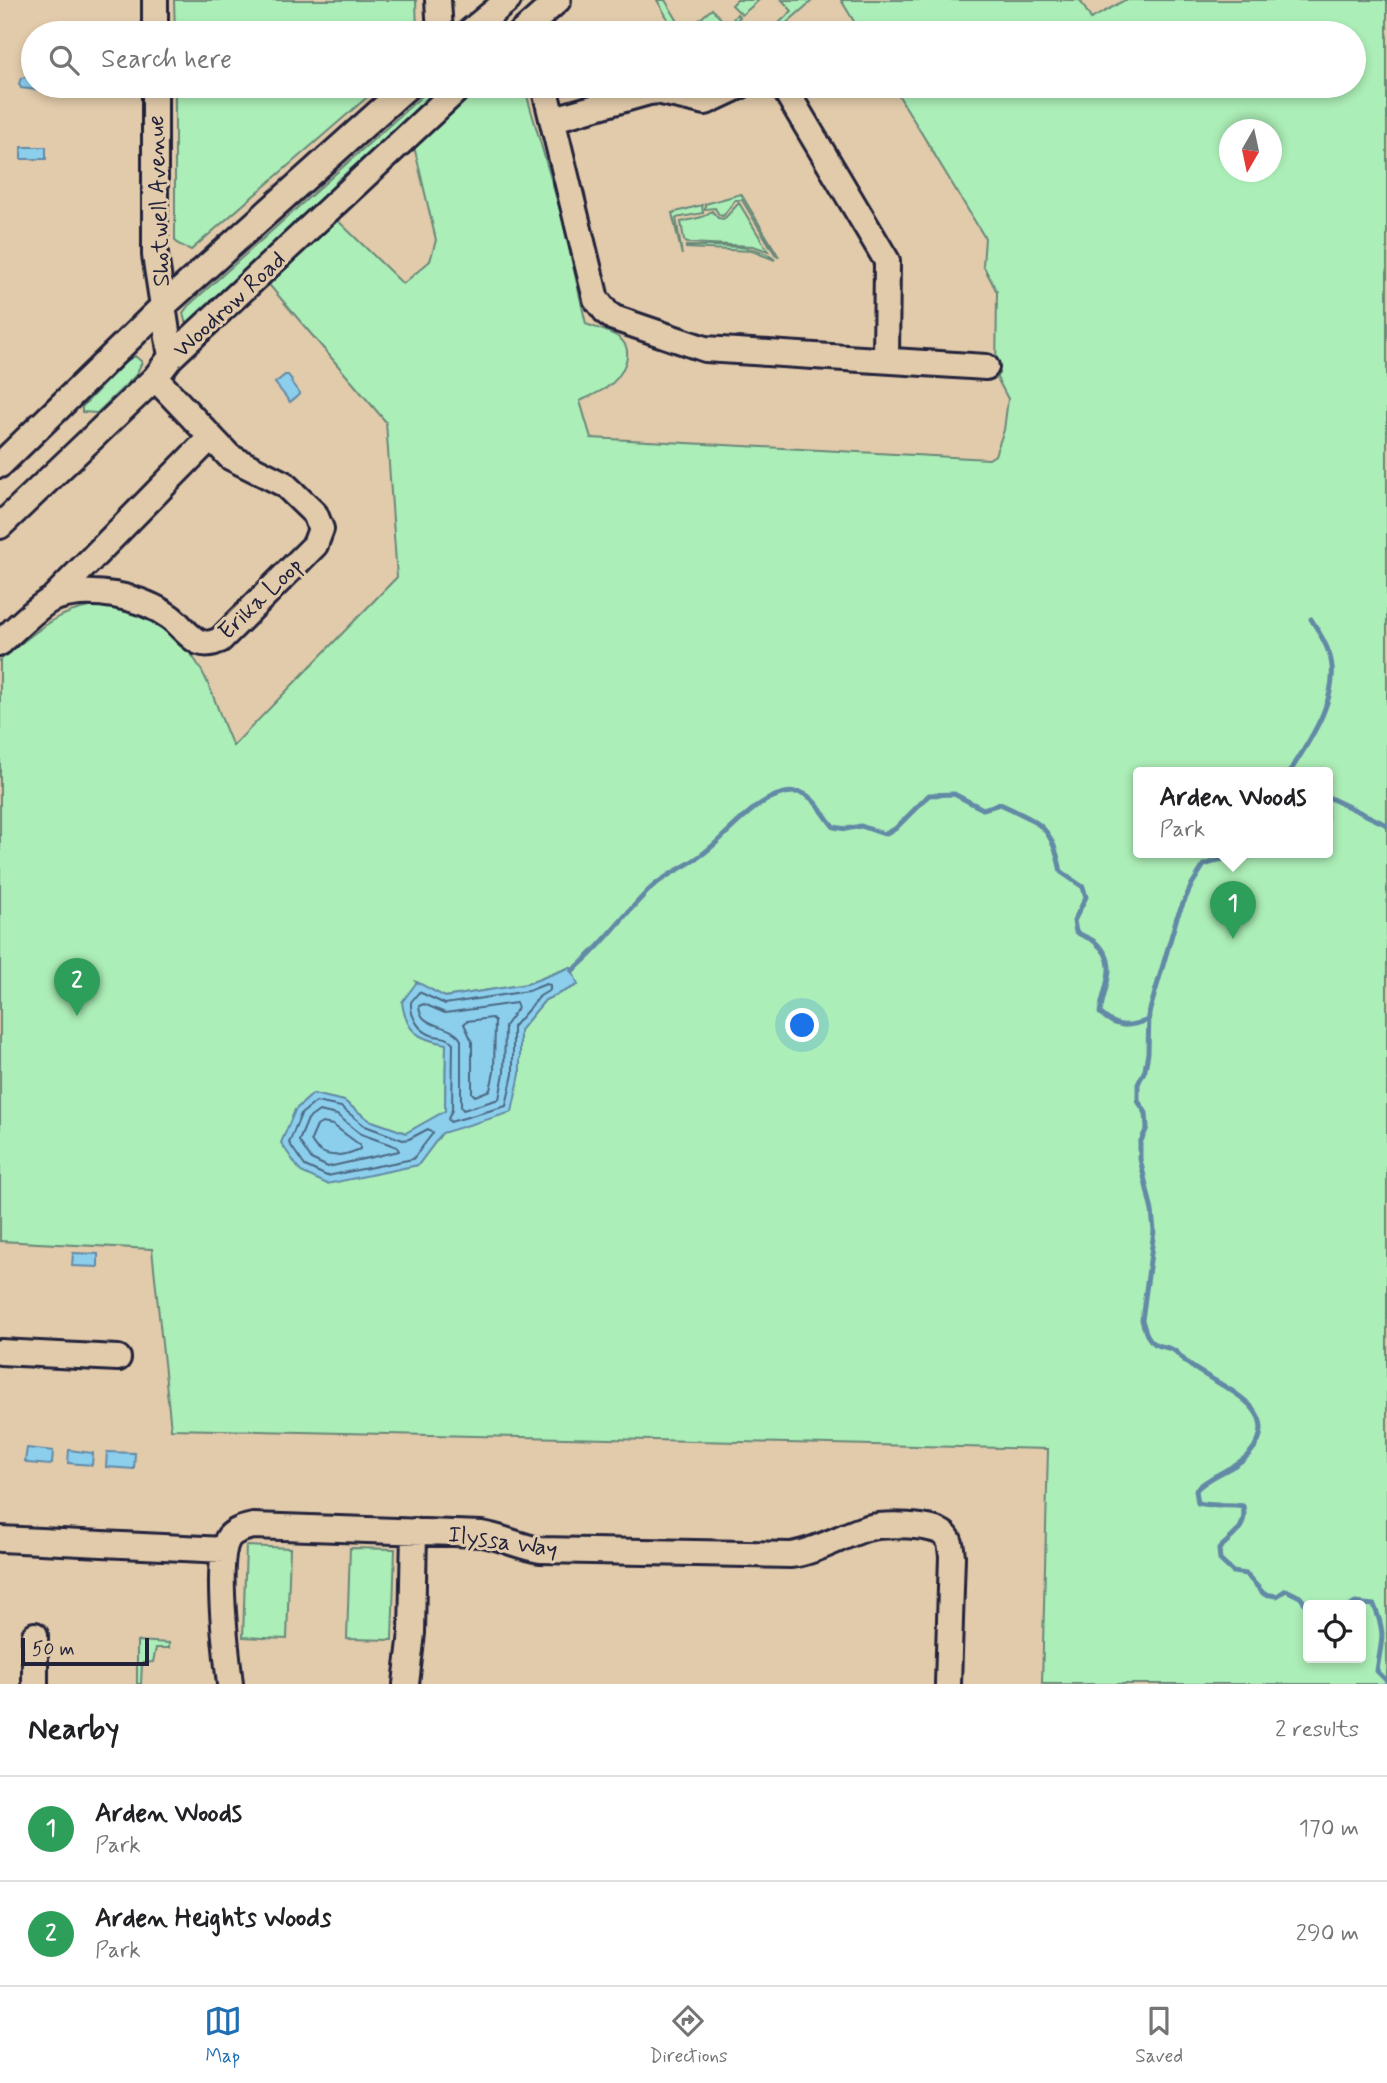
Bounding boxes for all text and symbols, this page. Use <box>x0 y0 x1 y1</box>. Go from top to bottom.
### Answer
search box <box>21 21 1366 98</box>
icon: search <box>45 41 83 79</box>
text: Search here <box>101 43 232 77</box>
street label: Shotwell Avenue <box>141 115 178 287</box>
north arrow <box>1219 119 1282 182</box>
street label: Woodrow Road <box>167 245 293 365</box>
street label: Erika Loop <box>212 551 310 647</box>
popup <box>1133 767 1333 858</box>
text: Arden Woods <box>1159 781 1307 815</box>
text: Park <box>1159 815 1205 845</box>
pin: 1 <box>1210 881 1256 939</box>
pin: 2 <box>54 958 100 1016</box>
your location <box>785 1008 819 1042</box>
street label: Ilyssa Way <box>446 1519 560 1566</box>
map controls <box>1303 1600 1366 1663</box>
button: locate <box>1303 1600 1366 1663</box>
scale bar <box>21 1635 149 1667</box>
text: 50 m <box>32 1637 75 1662</box>
text: Nearby <box>28 1710 119 1749</box>
text: 2 results <box>1275 1715 1359 1745</box>
text: Arden Woods <box>95 1797 242 1831</box>
text: 1 <box>46 1814 56 1844</box>
text: 170 m <box>1299 1814 1359 1844</box>
text: Park <box>95 1831 141 1861</box>
text: Arden Heights Woods <box>95 1902 331 1936</box>
text: 2 <box>45 1919 57 1949</box>
text: 290 m <box>1296 1919 1359 1949</box>
text: Park <box>95 1936 141 1966</box>
tab: Map <box>204 2002 242 2069</box>
tab: Directions <box>649 2002 728 2069</box>
tab: Saved <box>1135 2002 1183 2069</box>

